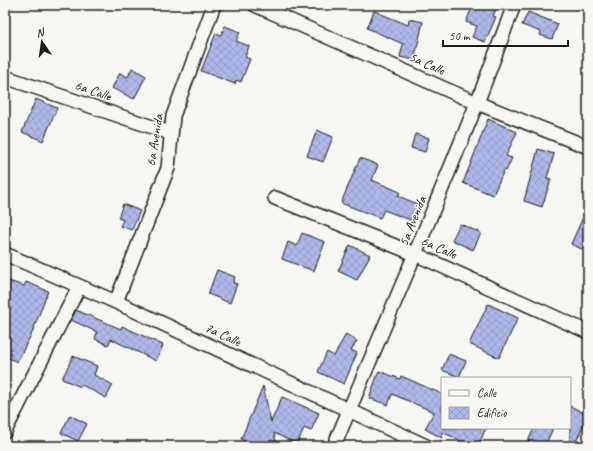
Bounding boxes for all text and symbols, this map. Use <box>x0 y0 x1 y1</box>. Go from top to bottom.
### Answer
north arrow <box>22 22 62 62</box>
scale bar <box>443 22 568 48</box>
text: N <box>35 24 47 40</box>
text: 50 m <box>449 28 471 44</box>
street label: 5a Calle <box>406 48 449 79</box>
street label: 6a Calle <box>72 76 115 105</box>
street label: 6a Avenida <box>142 112 167 167</box>
street label: 5a Avenida <box>395 193 431 249</box>
street label: 6a Calle <box>418 232 461 263</box>
street label: 7a Calle <box>202 319 245 351</box>
legend <box>441 377 571 429</box>
text: Calle <box>477 385 497 401</box>
text: Edificio <box>477 405 507 421</box>

